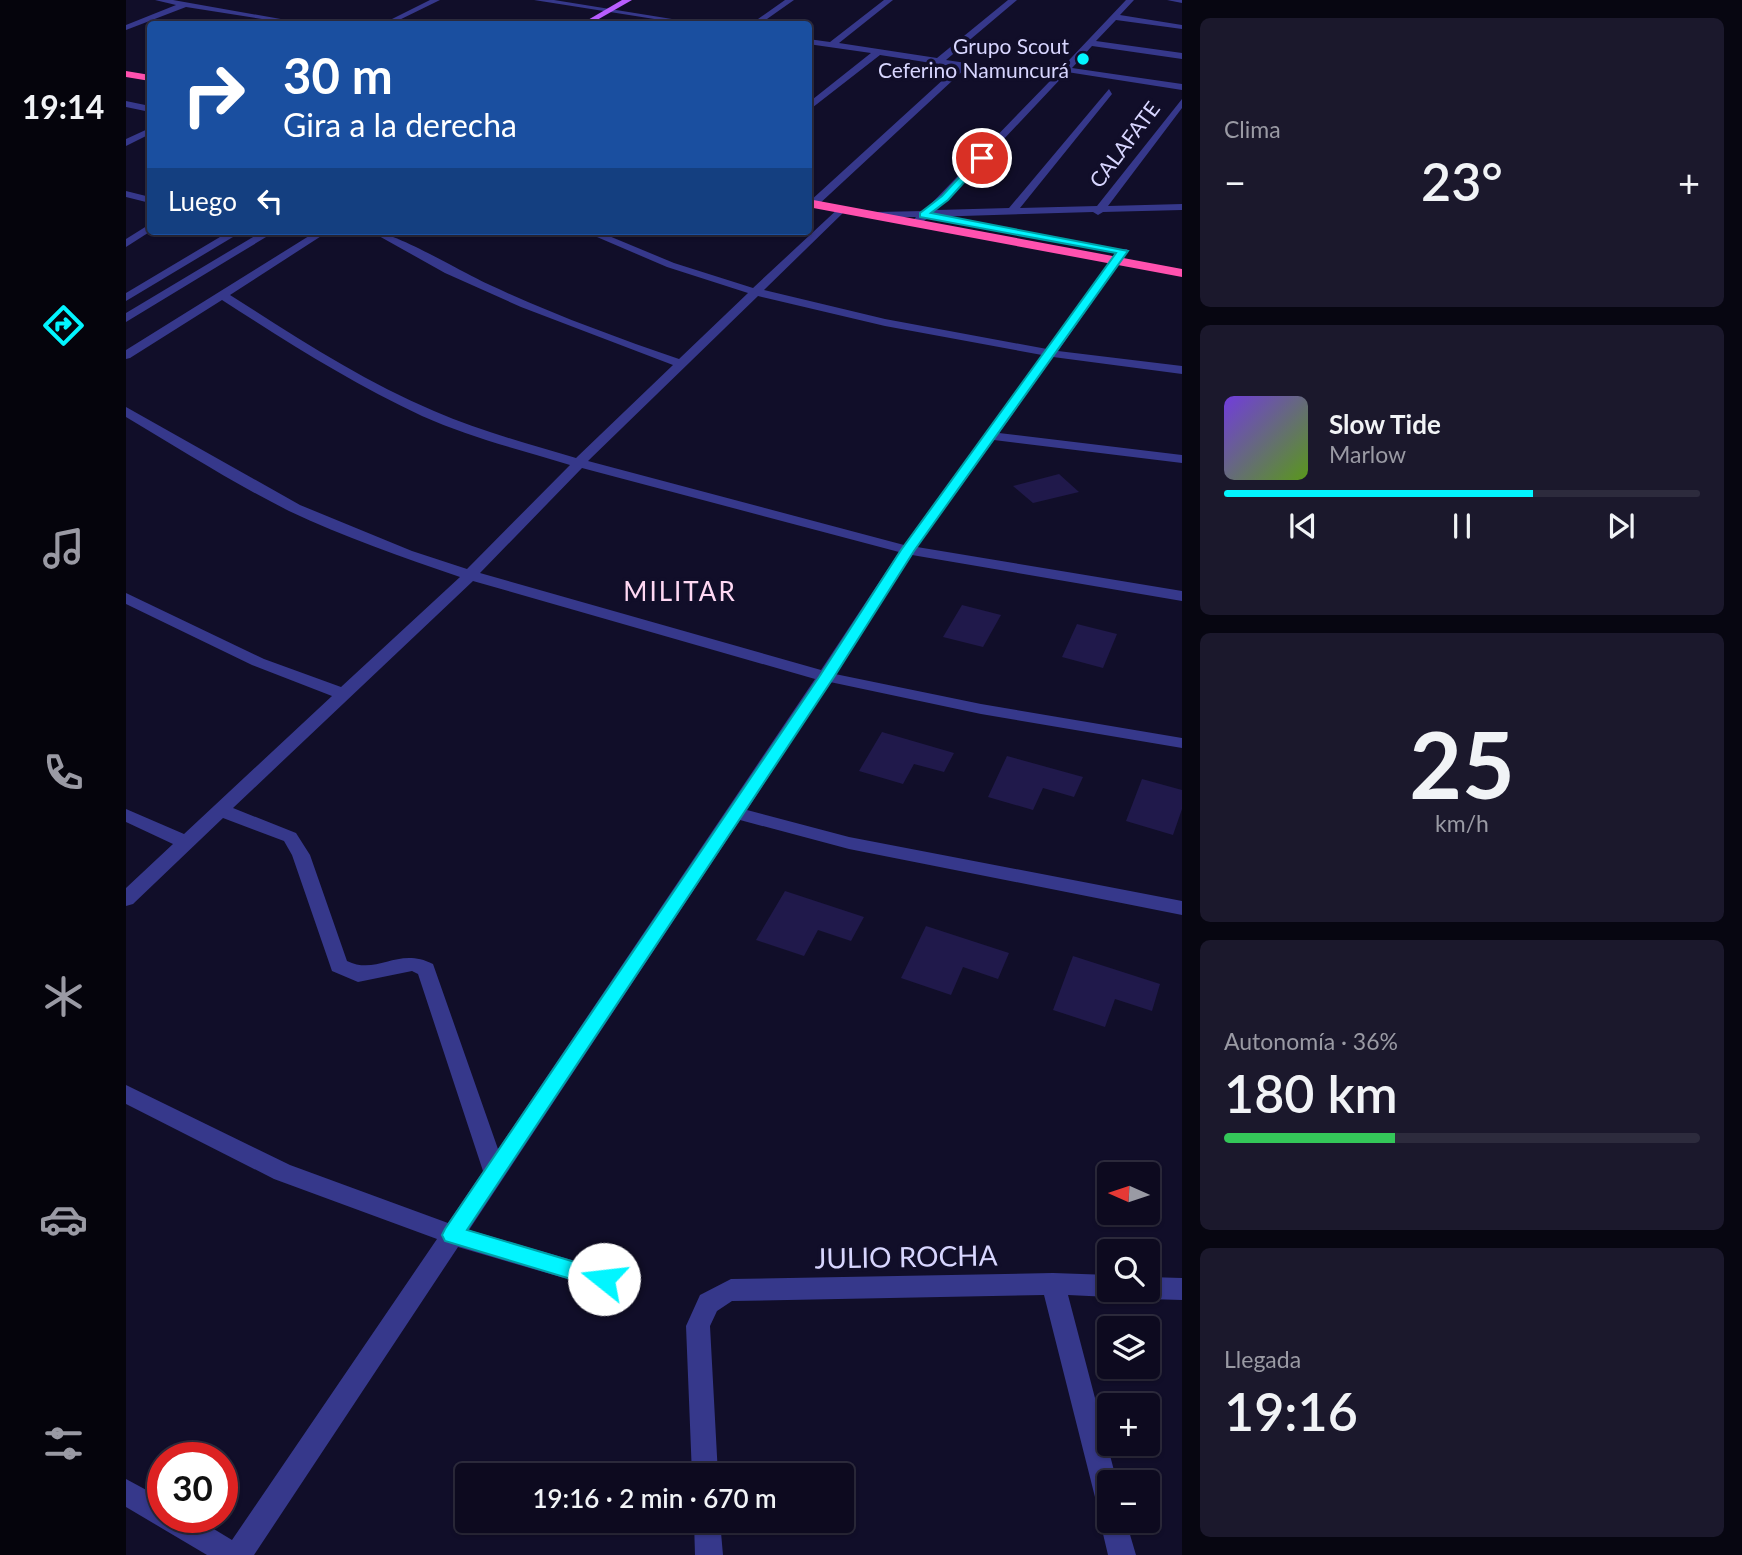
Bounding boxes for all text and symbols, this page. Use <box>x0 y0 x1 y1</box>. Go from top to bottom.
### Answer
place label: Grupo Scout Ceferino Namuncurá <box>878 33 1069 82</box>
text: 30 m <box>283 46 393 104</box>
icon: right <box>168 49 259 140</box>
marker: Grupo Scout Ceferino Namuncurá <box>1075 51 1091 67</box>
text: 19:14 <box>22 87 104 126</box>
street label: CALAFATE <box>1083 96 1164 192</box>
text: Gira a la derecha <box>283 105 517 144</box>
text: Clima <box>1224 115 1281 143</box>
pin <box>952 128 1012 188</box>
icon: arrive <box>963 139 1001 177</box>
text: 23° <box>1421 150 1503 212</box>
text: − <box>1224 159 1246 205</box>
text: + <box>1678 159 1700 205</box>
icon: left <box>251 182 289 220</box>
text: Luego <box>168 185 237 217</box>
icon: directions <box>39 301 88 350</box>
text: Slow Tide <box>1329 408 1441 440</box>
text: Marlow <box>1329 440 1406 468</box>
icon: previous <box>1284 507 1322 545</box>
icon: pause <box>1443 507 1481 545</box>
icon: next <box>1602 507 1640 545</box>
icon: music <box>39 524 88 573</box>
district label: MILITAR <box>623 575 737 607</box>
text: 25 <box>1409 709 1515 818</box>
icon: phone <box>39 748 88 797</box>
text: km/h <box>1435 809 1489 837</box>
icon: climate <box>39 972 88 1021</box>
text: Autonomía · 36% <box>1224 1027 1398 1055</box>
text: 180 km <box>1224 1062 1398 1124</box>
north arrow <box>1097 1162 1160 1225</box>
map controls <box>1097 1162 1160 1533</box>
icon: car <box>39 1195 88 1244</box>
street label: JULIO ROCHA <box>814 1237 998 1275</box>
button: search <box>1097 1239 1160 1302</box>
position arrow <box>567 1242 641 1316</box>
button: layers <box>1097 1316 1160 1379</box>
text: Llegada <box>1224 1345 1301 1373</box>
text: 19:16 <box>1224 1380 1358 1442</box>
button: + <box>1097 1393 1160 1456</box>
icon: filters <box>39 1419 88 1468</box>
speed limit sign: 30 <box>147 1442 238 1533</box>
button: − <box>1097 1470 1160 1533</box>
text: 19:16 · 2 min · 670 m <box>532 1482 777 1514</box>

